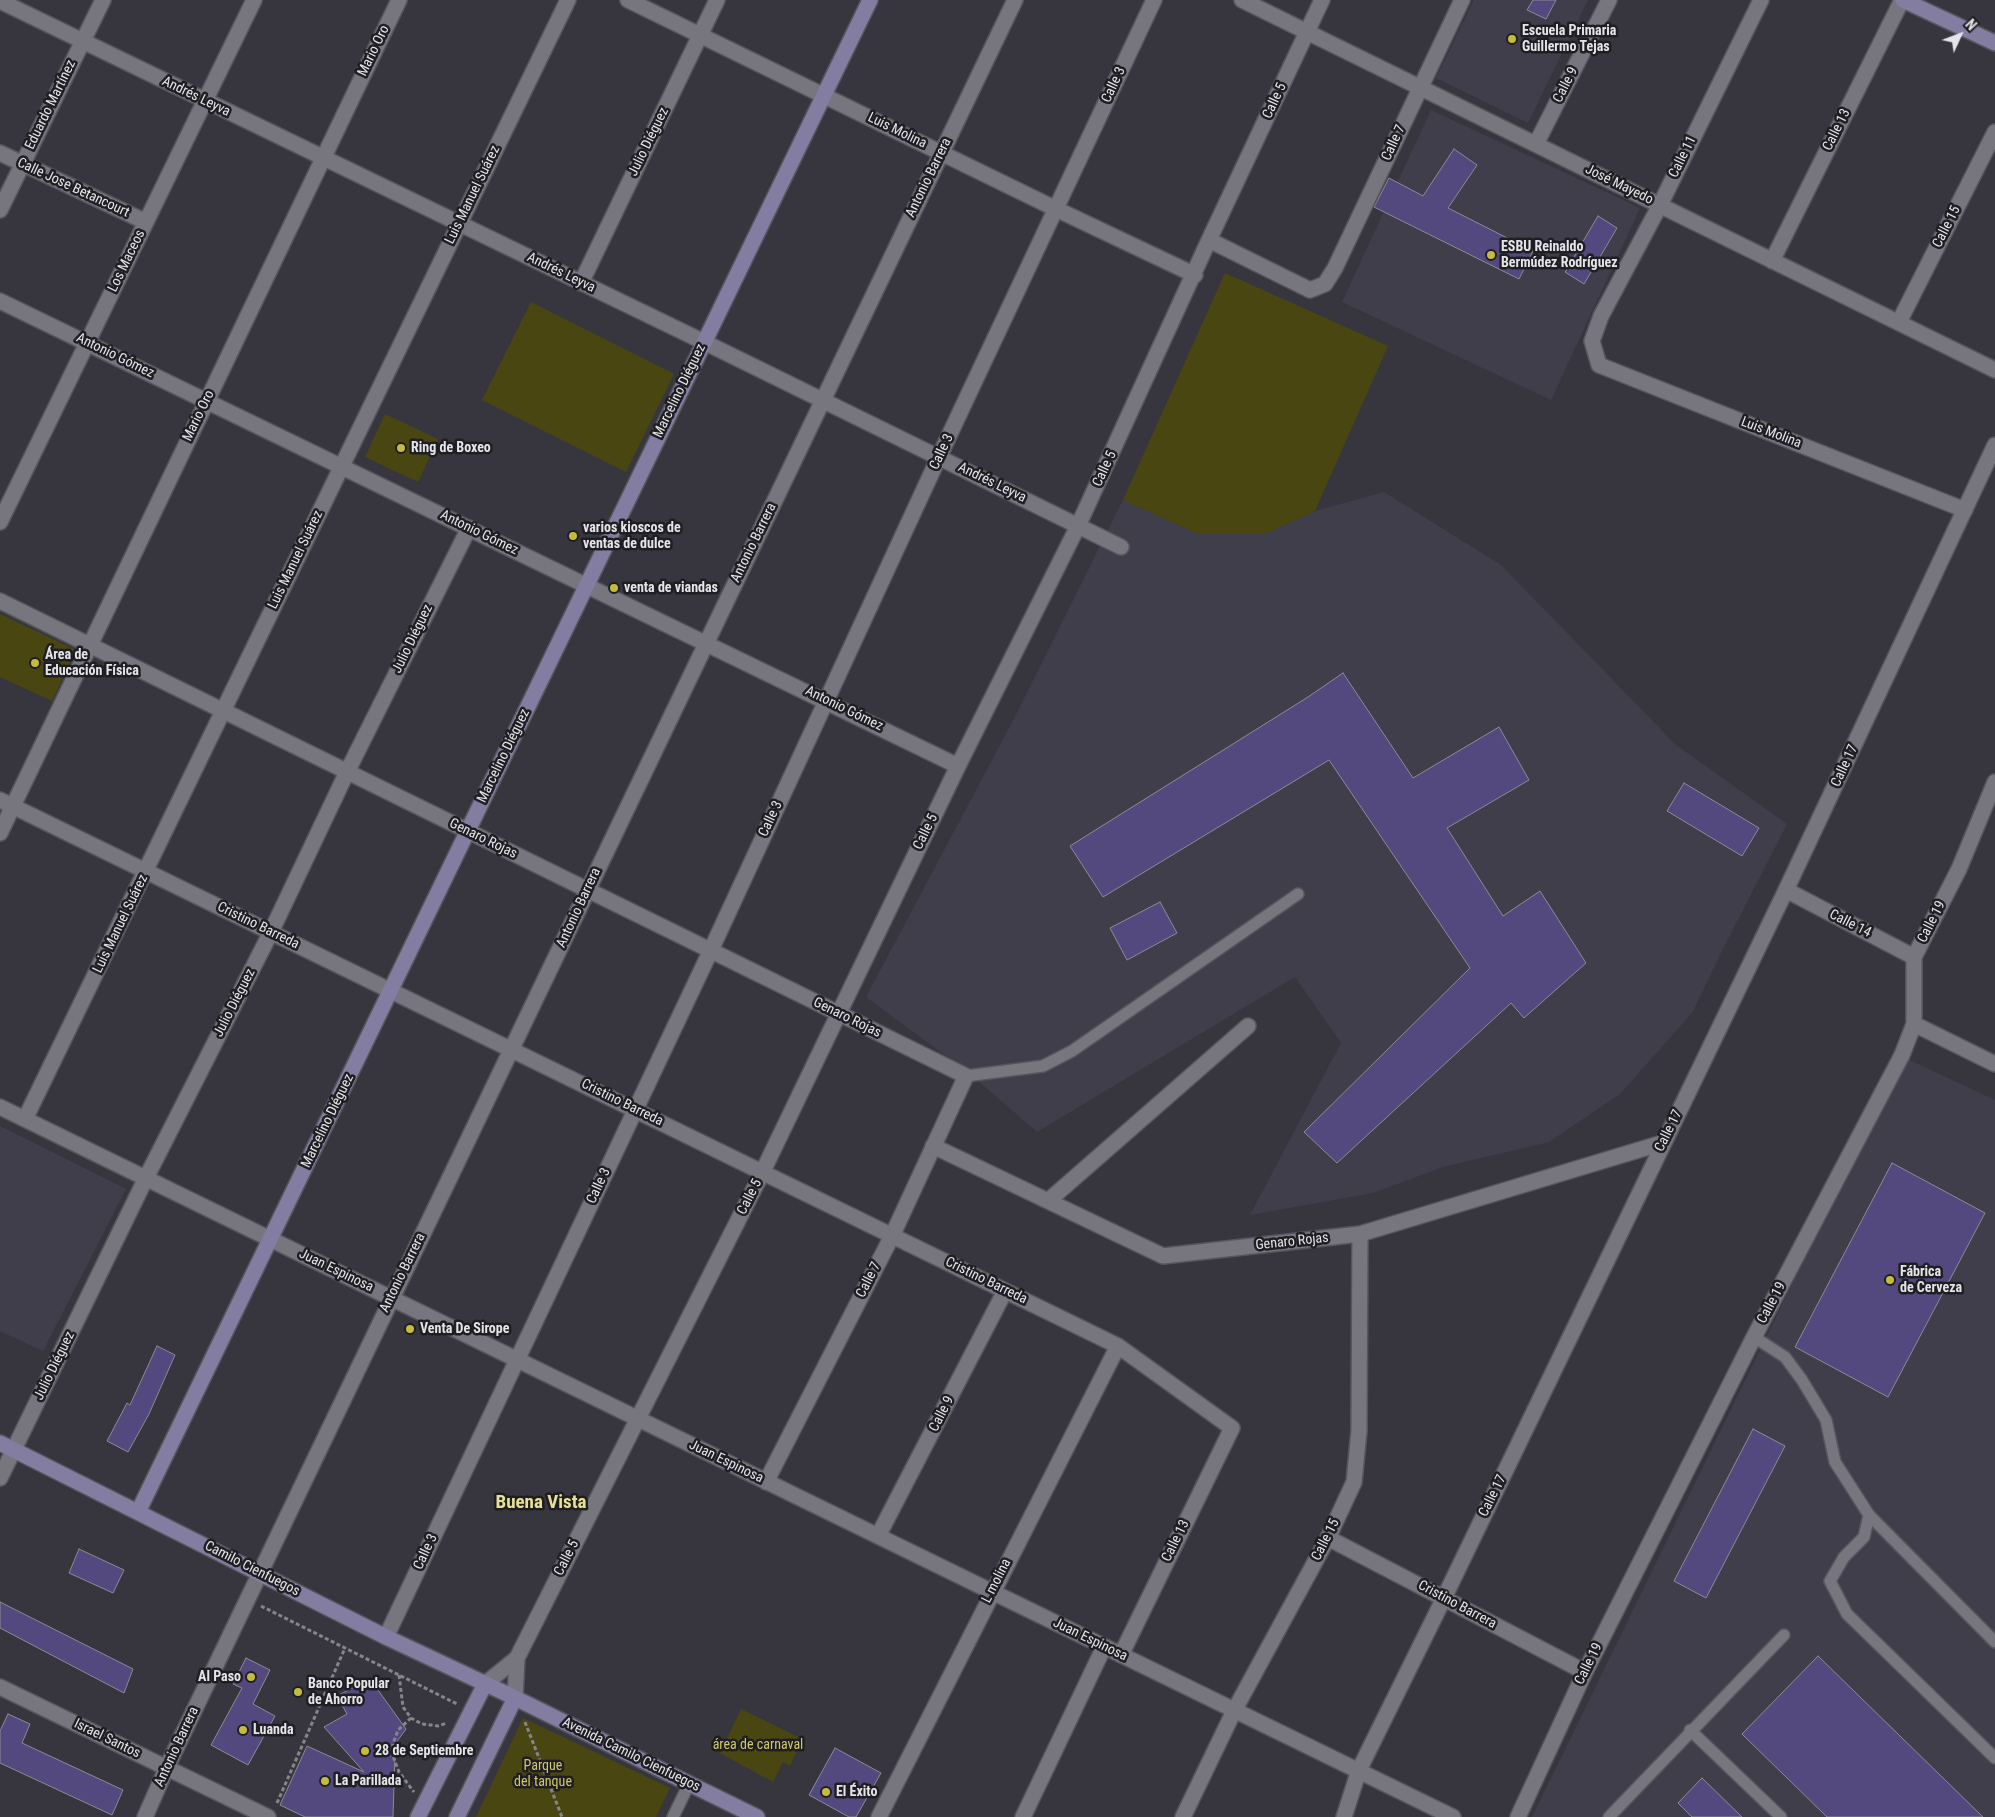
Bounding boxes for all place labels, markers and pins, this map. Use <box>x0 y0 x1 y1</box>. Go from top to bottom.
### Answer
place label: Escuela Primaria Guillermo Tejas <box>1522 23 1616 56</box>
marker: Escuela Primaria Guillermo Tejas <box>1506 33 1518 45</box>
place label: ESBU Reinaldo Bermúdez Rodríguez <box>1501 239 1618 272</box>
marker: ESBU Reinaldo Bermúdez Rodríguez <box>1485 249 1497 261</box>
place label: Ring de Boxeo <box>411 440 491 456</box>
marker: Ring de Boxeo <box>395 442 407 454</box>
place label: varios kioscos de ventas de dulce <box>583 520 681 552</box>
marker: varios kioscos de ventas de dulce <box>567 530 579 542</box>
place label: venta de viandas <box>624 580 718 596</box>
marker: venta de viandas <box>608 582 620 594</box>
place label: Área de Educación Física <box>45 647 139 680</box>
marker: Área de Educación Física <box>29 657 41 669</box>
place label: Fábrica de Cerveza <box>1900 1264 1962 1296</box>
marker: Fábrica de Cerveza <box>1884 1274 1896 1286</box>
place label: Venta De Sirope <box>420 1321 509 1337</box>
marker: Venta De Sirope <box>404 1323 416 1335</box>
place label: Al Paso <box>198 1669 241 1685</box>
marker: Al Paso <box>245 1671 257 1683</box>
place label: Banco Popular de Ahorro <box>308 1676 389 1708</box>
marker: Banco Popular de Ahorro <box>292 1686 304 1698</box>
place label: Luanda <box>253 1722 294 1738</box>
marker: Luanda <box>237 1724 249 1736</box>
place label: 28 de Septiembre <box>375 1743 473 1759</box>
marker: 28 de Septiembre <box>359 1745 371 1757</box>
place label: La Parillada <box>335 1773 401 1789</box>
marker: La Parillada <box>319 1775 331 1787</box>
place label: El Éxito <box>836 1784 877 1800</box>
marker: El Éxito <box>820 1786 832 1798</box>

